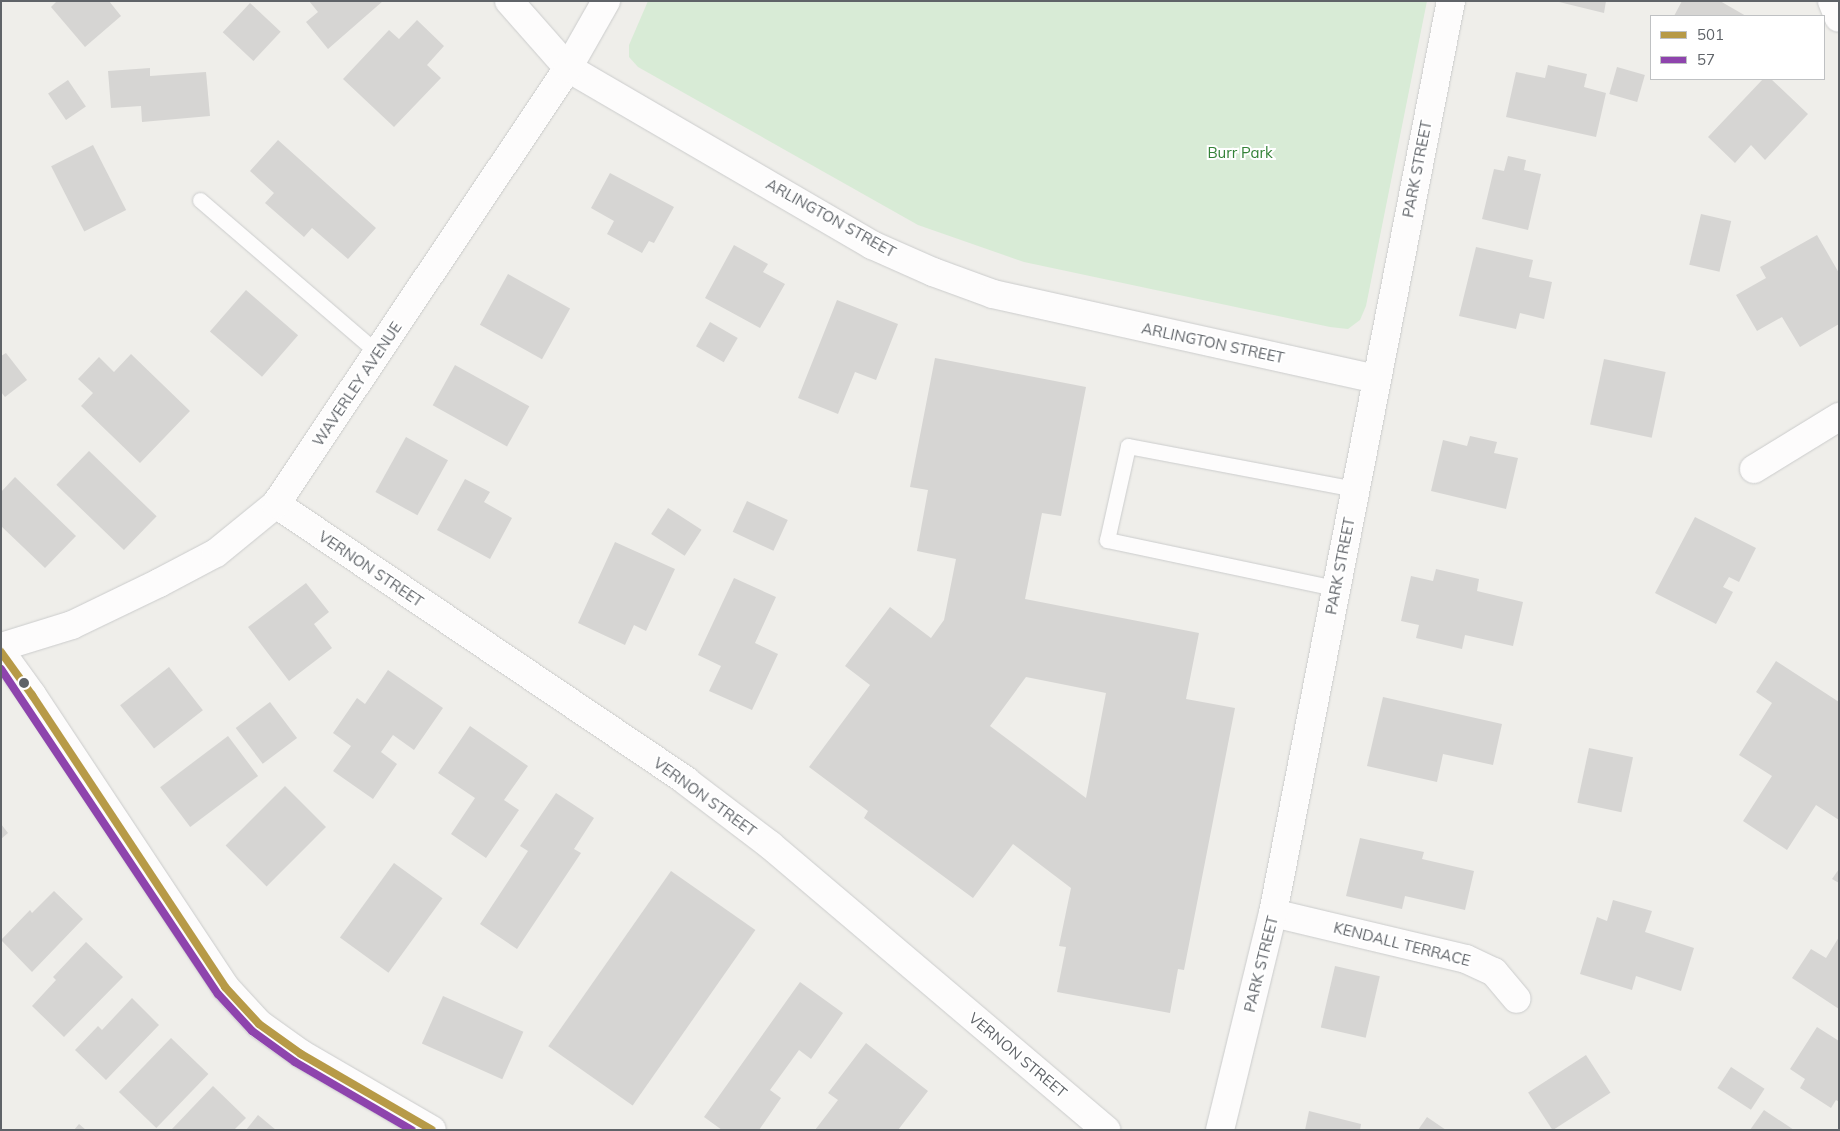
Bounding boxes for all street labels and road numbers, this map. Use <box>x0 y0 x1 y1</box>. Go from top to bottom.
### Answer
street label: PARK STREET <box>1399 119 1435 219</box>
street label: ARLINGTON STREET <box>763 175 899 261</box>
street label: WAVERLEY AVENUE <box>309 318 405 450</box>
street label: ARLINGTON STREET <box>1140 319 1286 367</box>
street label: PARK STREET <box>1322 516 1358 616</box>
street label: VERNON STREET <box>315 527 427 611</box>
street label: VERNON STREET <box>650 754 760 840</box>
street label: PARK STREET <box>1240 914 1282 1014</box>
street label: KENDALL TERRACE <box>1332 918 1472 970</box>
street label: VERNON STREET <box>965 1009 1071 1101</box>

